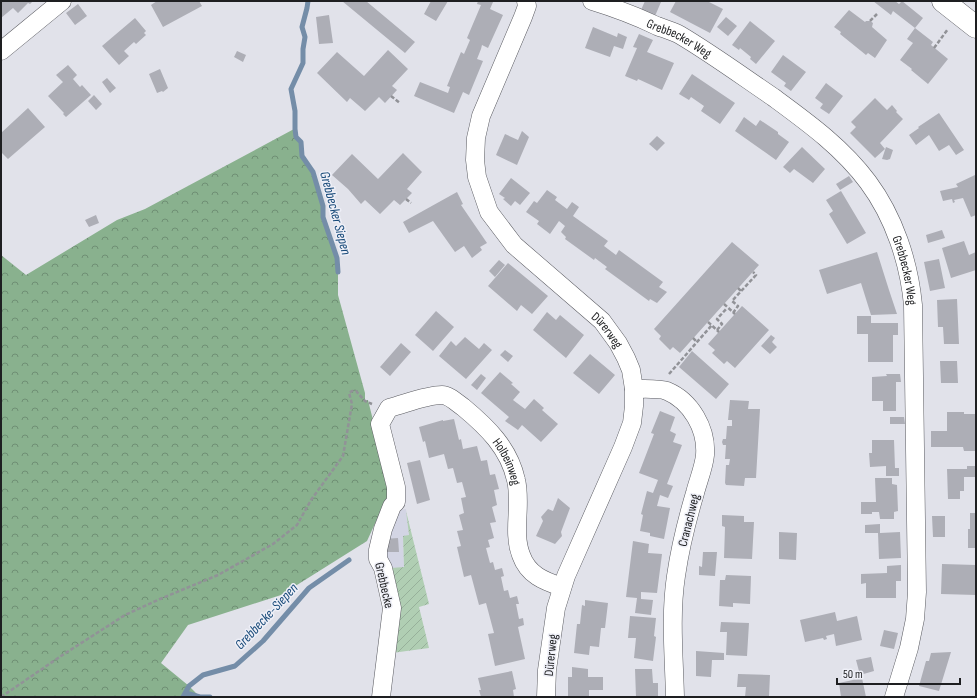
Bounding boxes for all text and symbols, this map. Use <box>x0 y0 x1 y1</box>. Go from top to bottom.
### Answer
street label: Grebbecker Weg <box>644 15 714 62</box>
water label: Grebbecker Siepen <box>316 169 355 257</box>
street label: Grebbecker Weg <box>889 233 920 306</box>
street label: Dürerweg <box>588 309 626 351</box>
street label: Holbeinweg <box>489 435 524 487</box>
street label: Cranachweg <box>675 492 703 548</box>
street label: Grebbecke <box>371 561 397 610</box>
water label: Grebbecke-Siepen <box>231 580 302 653</box>
street label: Dürerweg <box>541 633 561 677</box>
scale bar <box>837 660 960 686</box>
text: 50 m <box>843 667 863 682</box>

